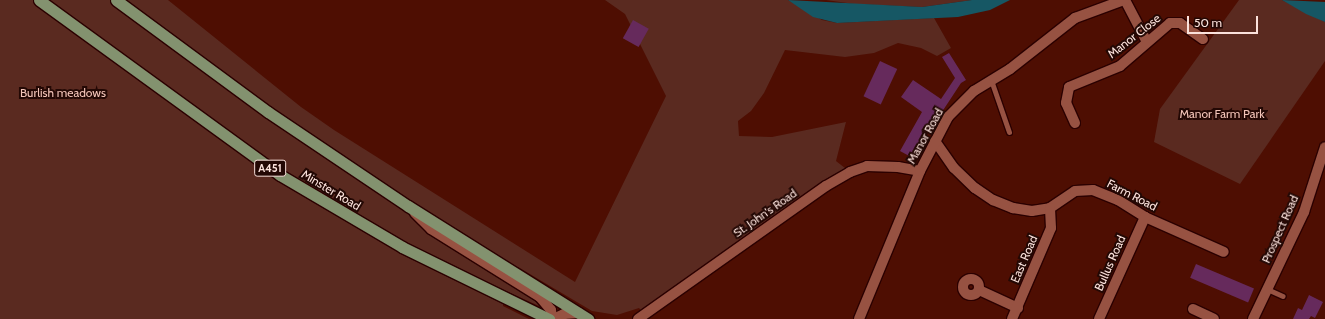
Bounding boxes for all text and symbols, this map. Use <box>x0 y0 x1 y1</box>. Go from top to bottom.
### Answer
scale bar <box>1189 8 1260 34</box>
street label: Manor Close <box>1105 11 1163 61</box>
text: 50 m <box>1194 15 1222 30</box>
park label: Burlish meadows <box>20 86 106 100</box>
street label: Manor Road <box>904 106 946 166</box>
park label: Manor Farm Park <box>1179 107 1265 121</box>
road number: A451 <box>254 159 286 177</box>
street label: Minster Road <box>299 167 363 213</box>
street label: Farm Road <box>1104 176 1160 214</box>
street label: St. John's Road <box>730 186 800 240</box>
street label: Prospect Road <box>1259 193 1301 265</box>
street label: East Road <box>1008 233 1040 285</box>
street label: Bullus Road <box>1091 233 1129 293</box>

